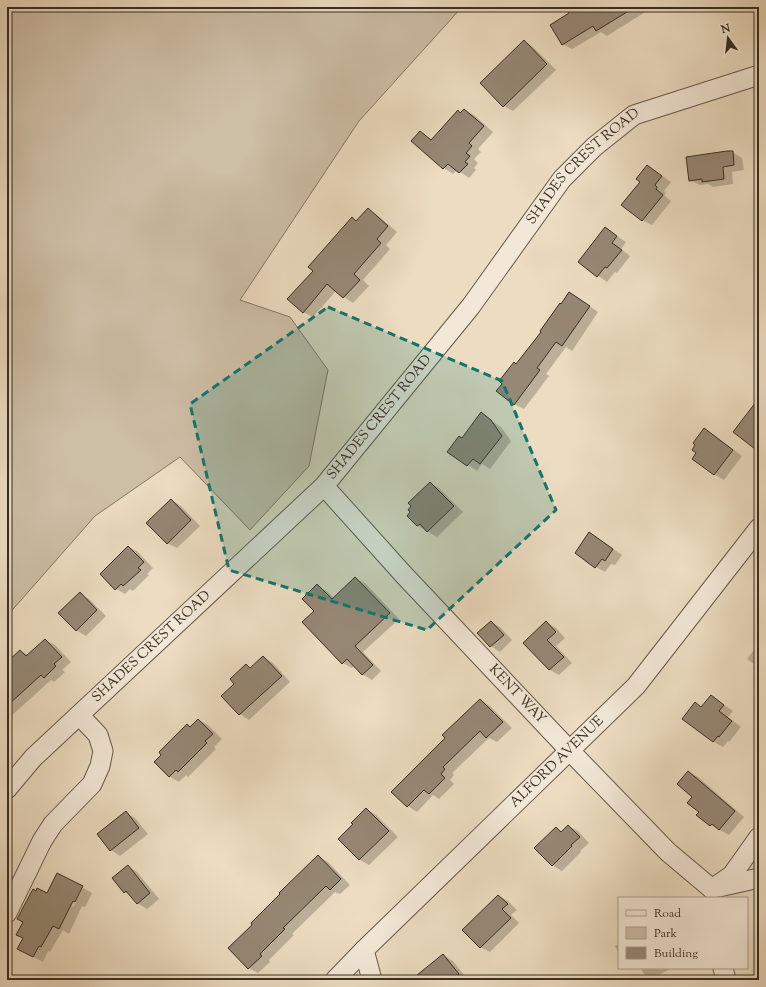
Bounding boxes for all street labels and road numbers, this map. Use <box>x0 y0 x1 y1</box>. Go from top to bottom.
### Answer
street label: SHADES CREST ROAD <box>522 104 644 229</box>
street label: SHADES CREST ROAD <box>323 351 437 484</box>
street label: SHADES CREST ROAD <box>88 586 216 708</box>
street label: KENT WAY <box>484 660 550 729</box>
street label: ALFORD AVENUE <box>506 712 609 813</box>

